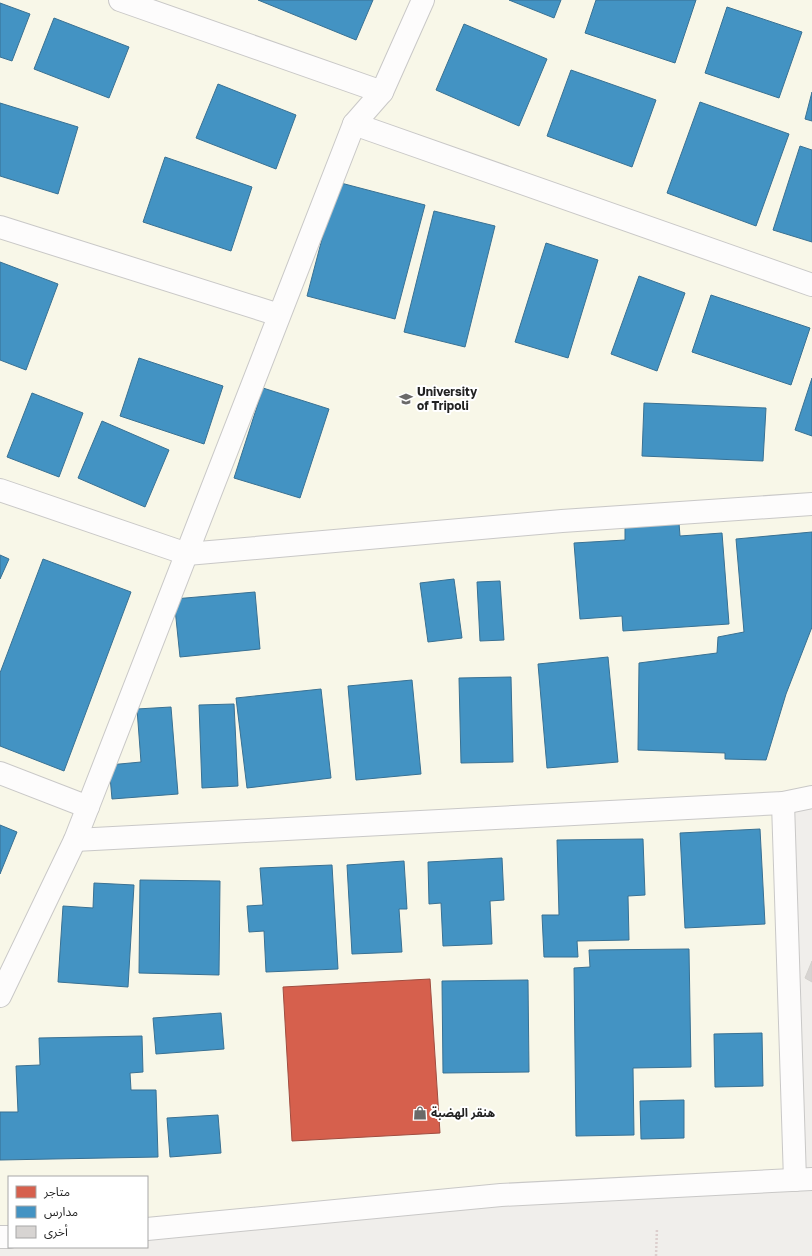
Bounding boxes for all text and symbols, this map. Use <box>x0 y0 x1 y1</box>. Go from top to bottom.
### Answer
place label: University of Tripoli <box>417 384 478 413</box>
school or university icon: University of Tripoli <box>398 391 414 407</box>
shop icon: هنقر الهضبة <box>412 1105 428 1121</box>
place label: هنقر الهضبة <box>431 1105 495 1120</box>
legend <box>8 1176 148 1248</box>
text: متاجر <box>43 1184 70 1199</box>
text: مدارس <box>44 1204 78 1219</box>
text: أخرى <box>44 1224 68 1239</box>

